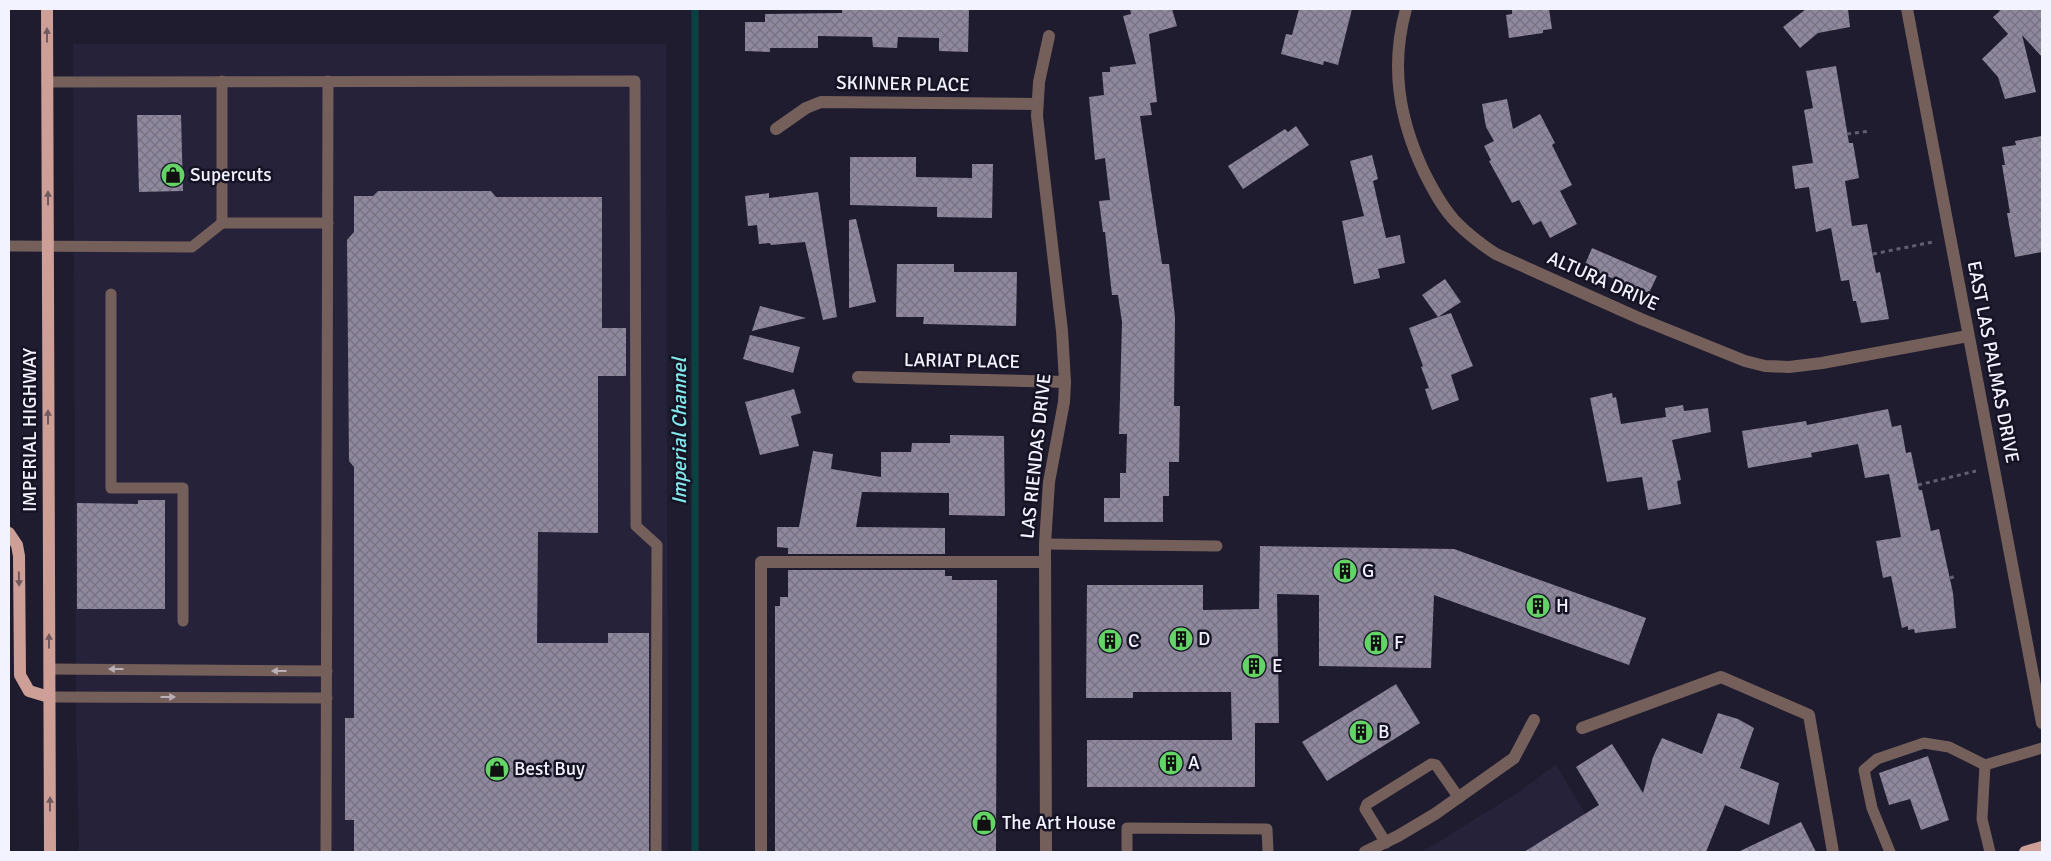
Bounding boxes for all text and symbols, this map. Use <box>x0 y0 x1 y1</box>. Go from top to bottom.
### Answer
one-way arrow <box>43 27 51 43</box>
street label: SKINNER PLACE <box>836 71 970 97</box>
shop icon: Supercuts <box>160 162 186 188</box>
place label: Supercuts <box>190 163 271 187</box>
one-way arrow <box>44 189 52 205</box>
street label: ALTURA DRIVE <box>1543 246 1663 316</box>
street label: EAST LAS PALMAS DRIVE <box>1962 259 2024 465</box>
street label: IMPERIAL HIGHWAY <box>18 347 42 512</box>
street label: LARIAT PLACE <box>904 348 1020 374</box>
water label: Imperial Channel <box>667 355 692 504</box>
street label: LAS RIENDAS DRIVE <box>1015 372 1057 540</box>
one-way arrow <box>44 409 52 425</box>
building icon: G <box>1332 558 1358 584</box>
place label: G <box>1362 559 1374 583</box>
one-way arrow <box>15 572 23 588</box>
building icon: H <box>1525 593 1551 619</box>
place label: H <box>1556 594 1569 618</box>
building icon: D <box>1168 626 1194 652</box>
place label: D <box>1198 627 1210 651</box>
building icon: C <box>1097 628 1123 654</box>
place label: C <box>1128 629 1139 653</box>
building icon: F <box>1363 630 1389 656</box>
place label: F <box>1394 631 1404 655</box>
one-way arrow <box>45 633 53 649</box>
building icon: E <box>1241 653 1267 679</box>
place label: E <box>1272 654 1283 678</box>
one-way arrow <box>108 665 124 673</box>
one-way arrow <box>270 666 286 674</box>
one-way arrow <box>160 693 176 701</box>
building icon: B <box>1348 719 1374 745</box>
place label: B <box>1378 720 1390 744</box>
building icon: A <box>1158 750 1184 776</box>
place label: A <box>1188 751 1200 775</box>
shop icon: Best Buy <box>484 756 510 782</box>
place label: Best Buy <box>514 757 585 781</box>
one-way arrow <box>46 795 54 811</box>
shop icon: The Art House <box>971 810 997 836</box>
place label: The Art House <box>1002 811 1116 835</box>

